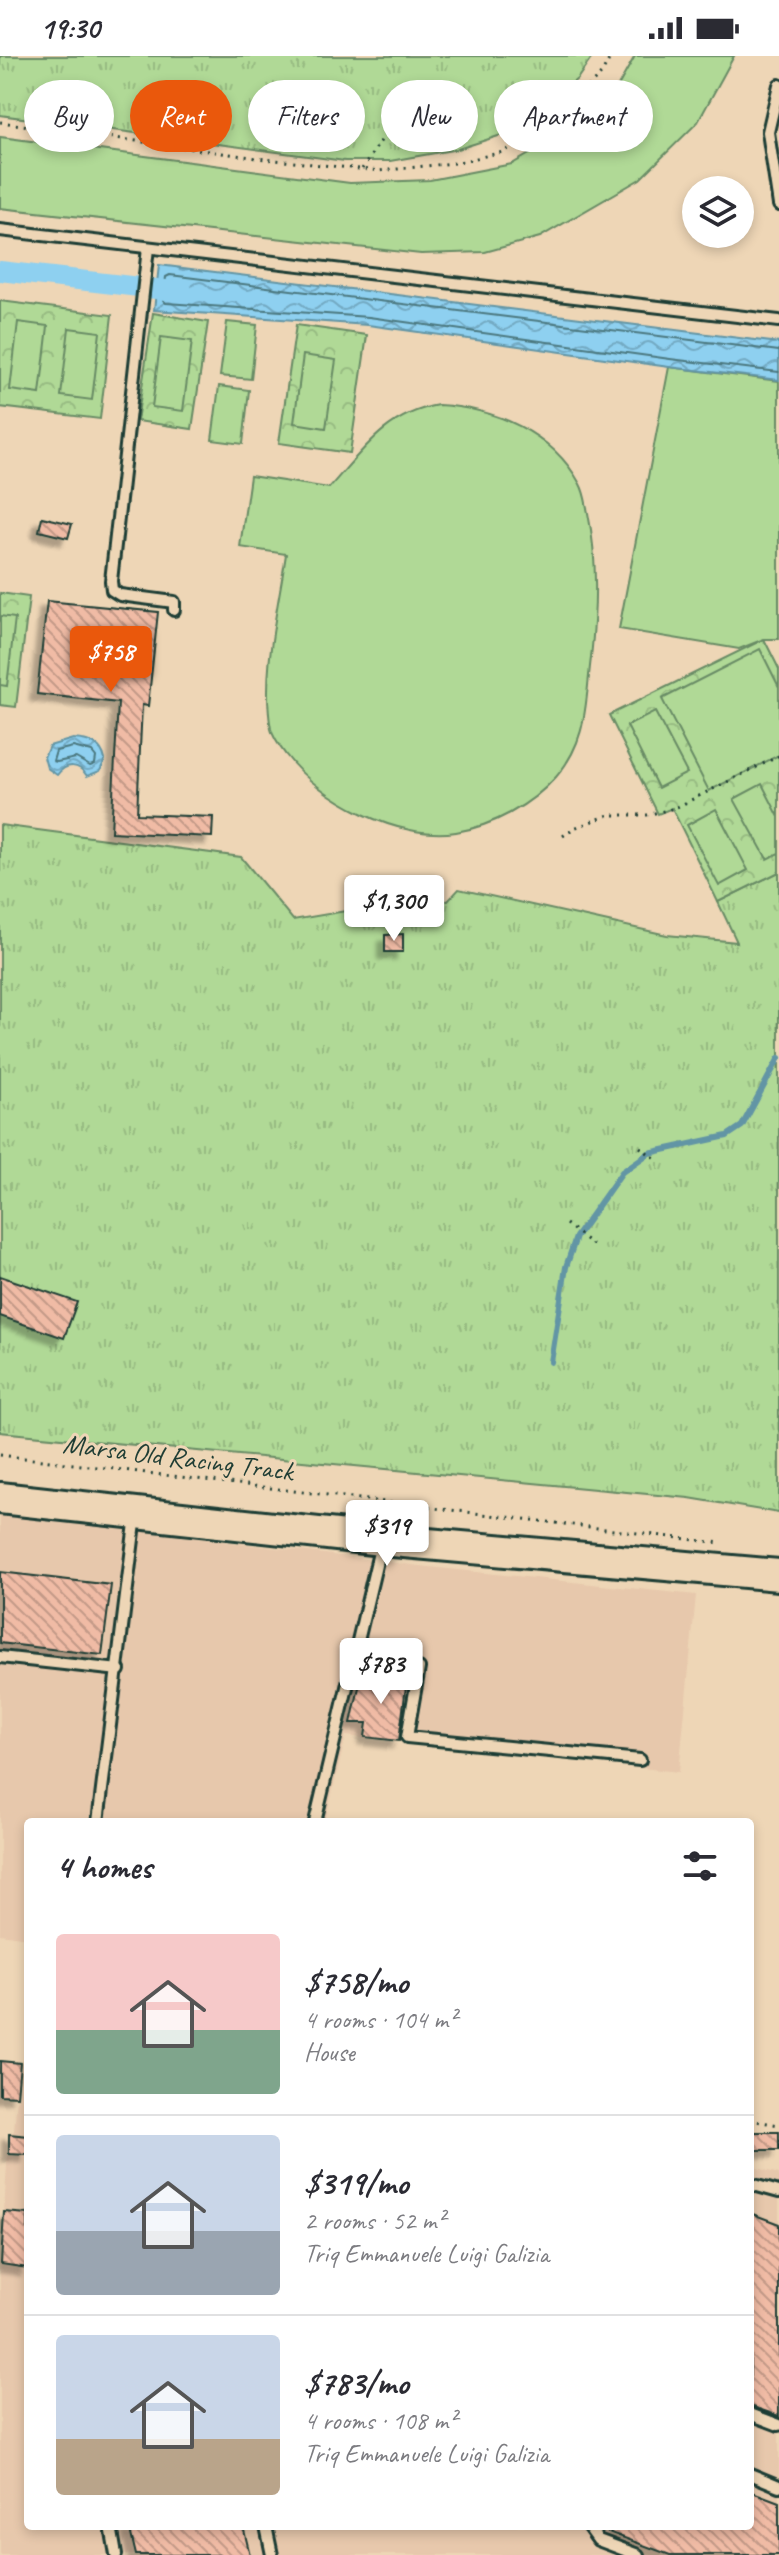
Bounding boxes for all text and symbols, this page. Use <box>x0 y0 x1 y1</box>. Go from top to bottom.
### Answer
text: 19:30 <box>40 9 100 47</box>
chip: Buy <box>24 80 114 152</box>
chip: Rent <box>130 80 232 152</box>
chip: Filters <box>248 80 365 152</box>
chip: New <box>381 80 478 152</box>
chip: Apartment <box>494 80 653 152</box>
map controls <box>682 176 754 248</box>
button: layers <box>682 176 754 248</box>
pin: $758 <box>64 626 158 694</box>
text: $758 <box>88 635 134 668</box>
pin: $1,300 <box>329 875 459 943</box>
text: $1,300 <box>362 884 426 917</box>
street label: Marsa Old Racing Track <box>61 1426 298 1489</box>
pin: $319 <box>340 1500 434 1568</box>
text: $319 <box>364 1509 410 1542</box>
pin: $783 <box>334 1638 428 1706</box>
text: $783 <box>358 1647 404 1680</box>
icon: filters <box>678 1844 722 1888</box>
text: 4 homes <box>56 1845 152 1888</box>
text: $758/mo <box>304 1960 408 2003</box>
icon: home <box>120 1966 216 2062</box>
text: 4 rooms · 104 m² <box>304 2003 456 2036</box>
text: House <box>304 2036 355 2069</box>
text: $319/mo <box>304 2161 408 2204</box>
icon: home <box>120 2167 216 2263</box>
text: 2 rooms · 52 m² <box>304 2204 445 2237</box>
text: Triq Emmanuele Luigi Galizia <box>304 2237 549 2270</box>
text: $783/mo <box>304 2361 409 2404</box>
icon: home <box>120 2367 216 2463</box>
text: 4 rooms · 108 m² <box>304 2404 456 2437</box>
text: Triq Emmanuele Luigi Galizia <box>304 2437 549 2470</box>

